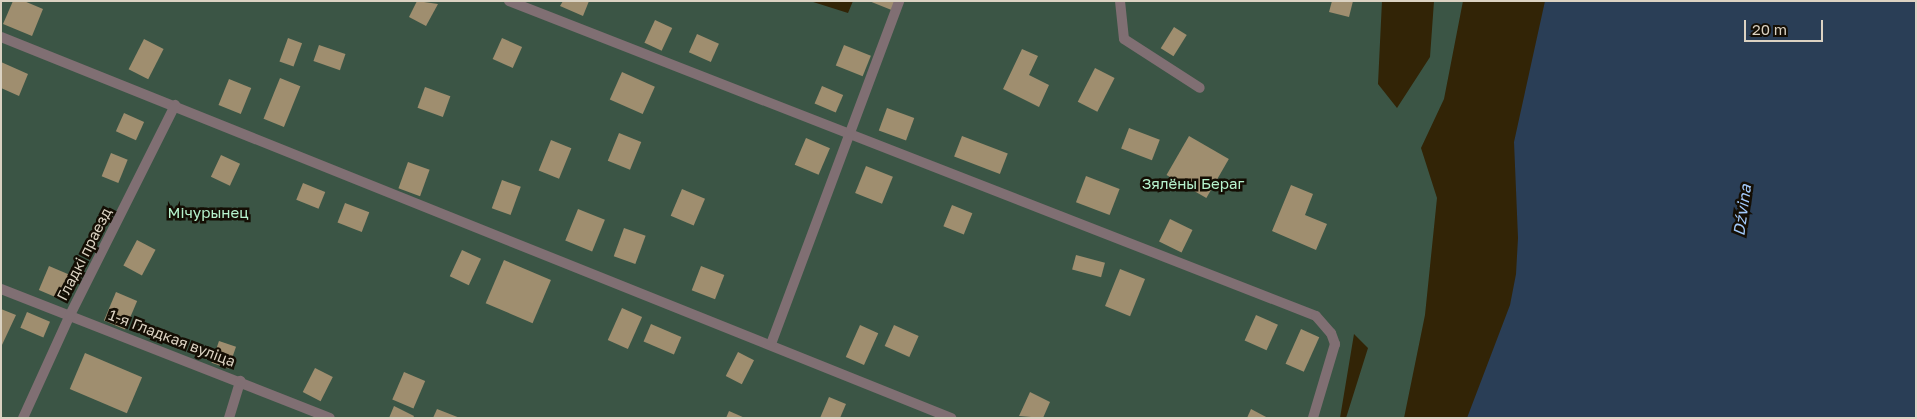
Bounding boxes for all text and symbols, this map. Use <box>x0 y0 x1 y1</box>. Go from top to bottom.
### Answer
scale bar <box>1747 10 1826 42</box>
text: 20 m <box>1752 20 1787 38</box>
park label: Зялёны Бераг <box>1142 175 1244 193</box>
water label: Dźvina <box>1729 183 1755 237</box>
park label: Мічурынец <box>168 204 248 222</box>
street label: Гладкі праезд <box>53 205 115 303</box>
street label: 1-я Гладкая вуліца <box>106 305 238 371</box>

